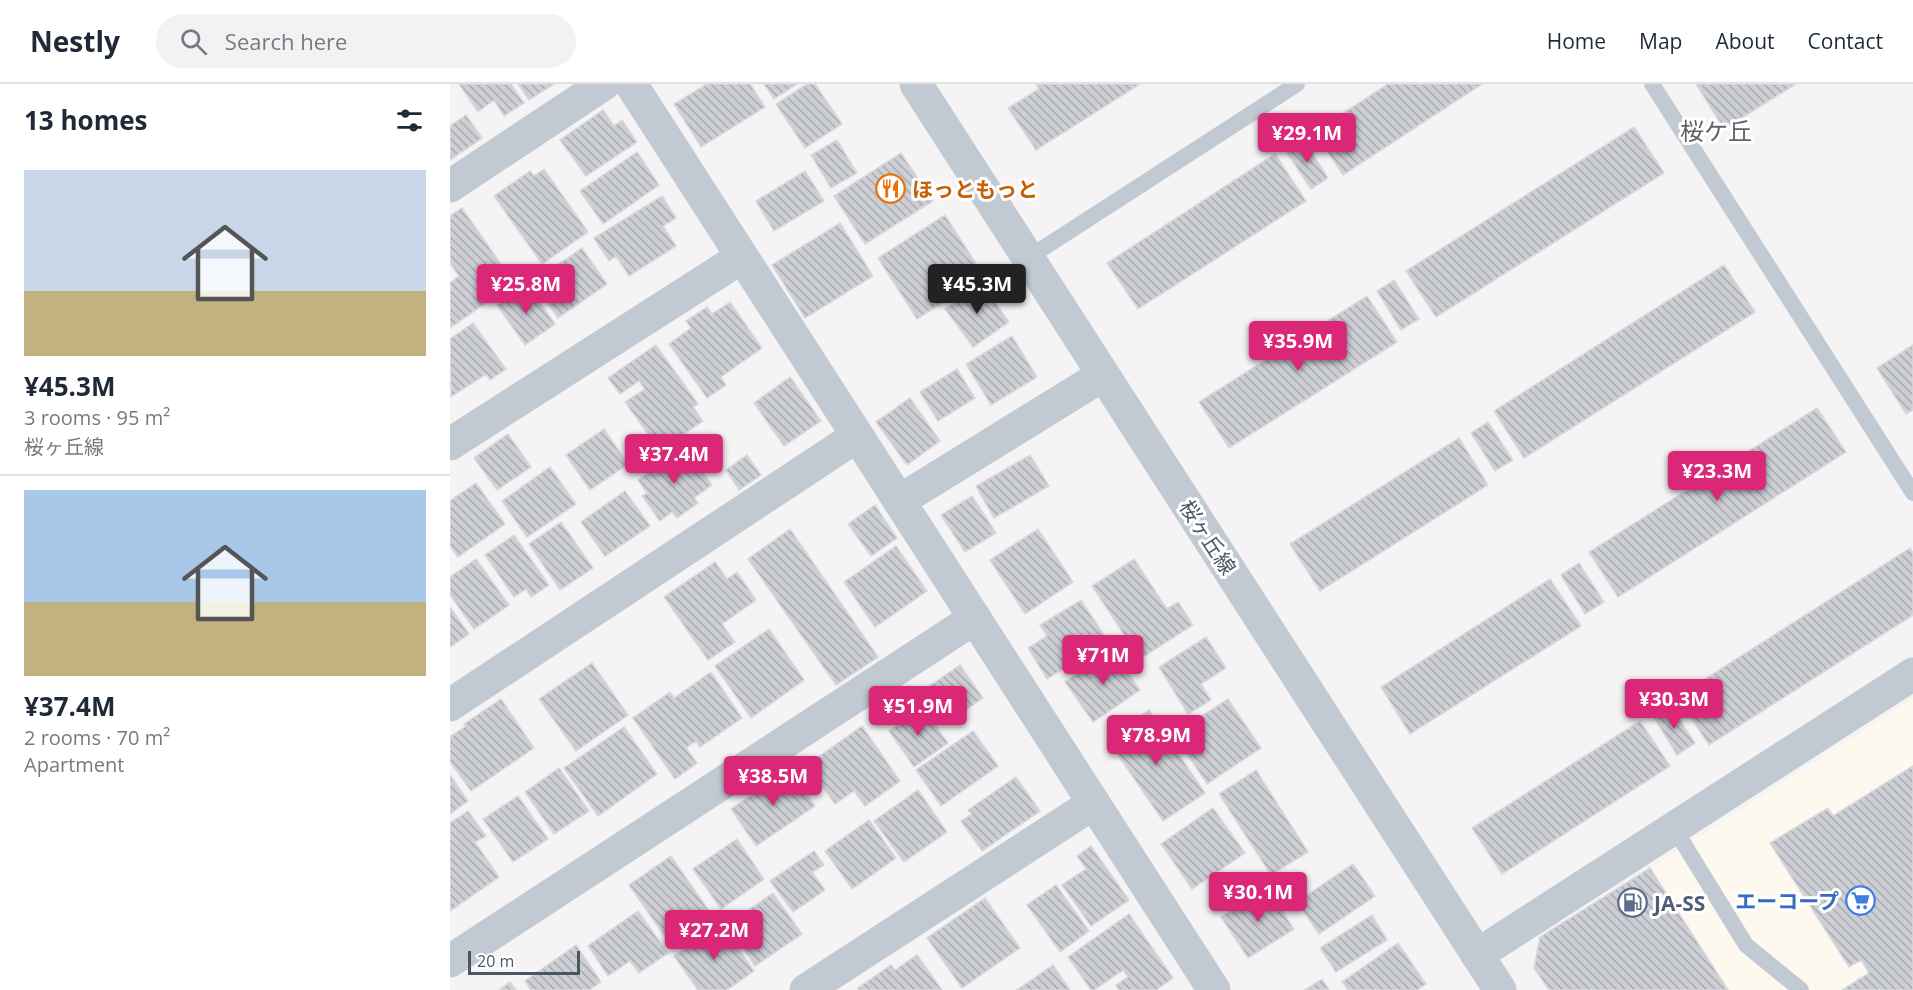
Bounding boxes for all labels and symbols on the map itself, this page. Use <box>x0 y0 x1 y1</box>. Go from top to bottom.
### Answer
pin: ¥29.1M <box>1258 113 1356 164</box>
district label: 桜ケ丘 <box>1680 114 1752 147</box>
restaurant icon: ほっともっと <box>875 173 907 205</box>
place label: ほっともっと <box>912 175 1038 203</box>
pin: ¥25.8M <box>477 264 575 315</box>
pin: ¥45.3M <box>928 264 1026 315</box>
pin: ¥35.9M <box>1249 321 1347 372</box>
pin: ¥37.4M <box>625 434 723 485</box>
pin: ¥23.3M <box>1668 451 1766 502</box>
street label: 桜ヶ丘線 <box>1173 494 1243 580</box>
pin: ¥71M <box>1067 635 1139 686</box>
pin: ¥30.3M <box>1625 679 1723 730</box>
pin: ¥51.9M <box>869 686 967 737</box>
pin: ¥78.9M <box>1107 715 1205 766</box>
pin: ¥38.5M <box>724 756 822 807</box>
pin: ¥30.1M <box>1209 872 1307 923</box>
supermarket icon: エーコープ <box>1844 885 1876 917</box>
fuel station icon: JA-SS <box>1617 887 1649 919</box>
place label: エーコープ <box>1735 887 1839 915</box>
place label: JA-SS <box>1652 889 1705 917</box>
pin: ¥27.2M <box>665 910 763 961</box>
scale bar <box>468 948 580 976</box>

